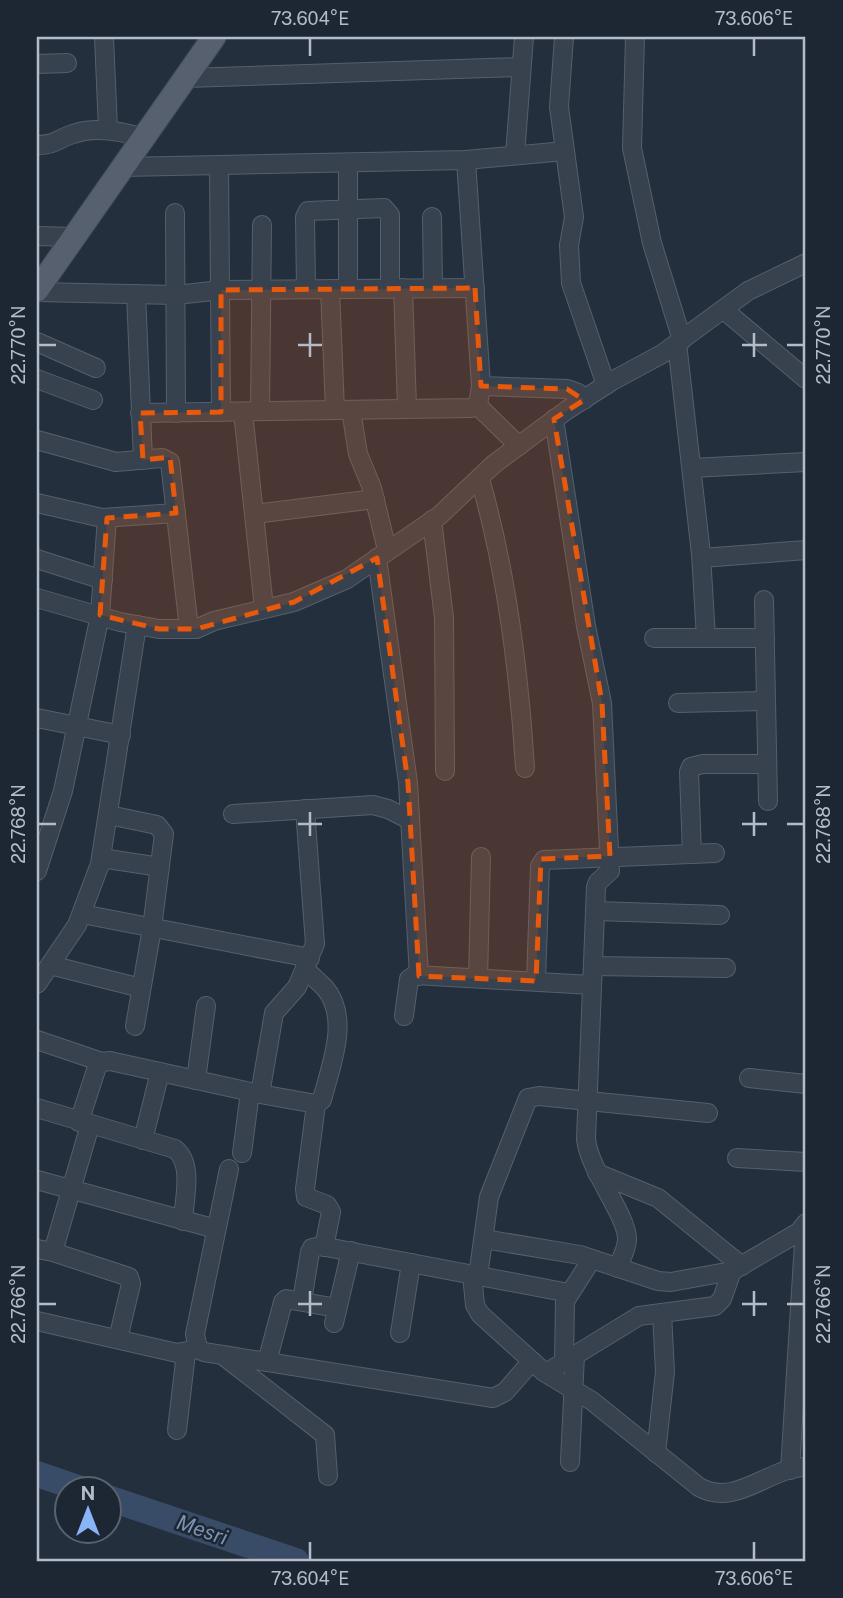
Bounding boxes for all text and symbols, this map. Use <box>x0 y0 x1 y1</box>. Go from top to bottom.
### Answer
text: 73.604°E <box>271 8 349 29</box>
text: 73.606°E <box>715 8 793 29</box>
text: 22.770°N <box>8 305 29 385</box>
text: 22.770°N <box>813 305 834 385</box>
text: 22.768°N <box>8 784 29 864</box>
text: 22.768°N <box>813 784 834 864</box>
text: 22.766°N <box>8 1264 29 1344</box>
text: 22.766°N <box>813 1264 834 1344</box>
north arrow <box>52 1476 122 1546</box>
text: N <box>81 1482 95 1504</box>
water label: Mesri <box>173 1509 231 1550</box>
text: 73.604°E <box>271 1568 349 1589</box>
text: 73.606°E <box>715 1568 793 1589</box>

